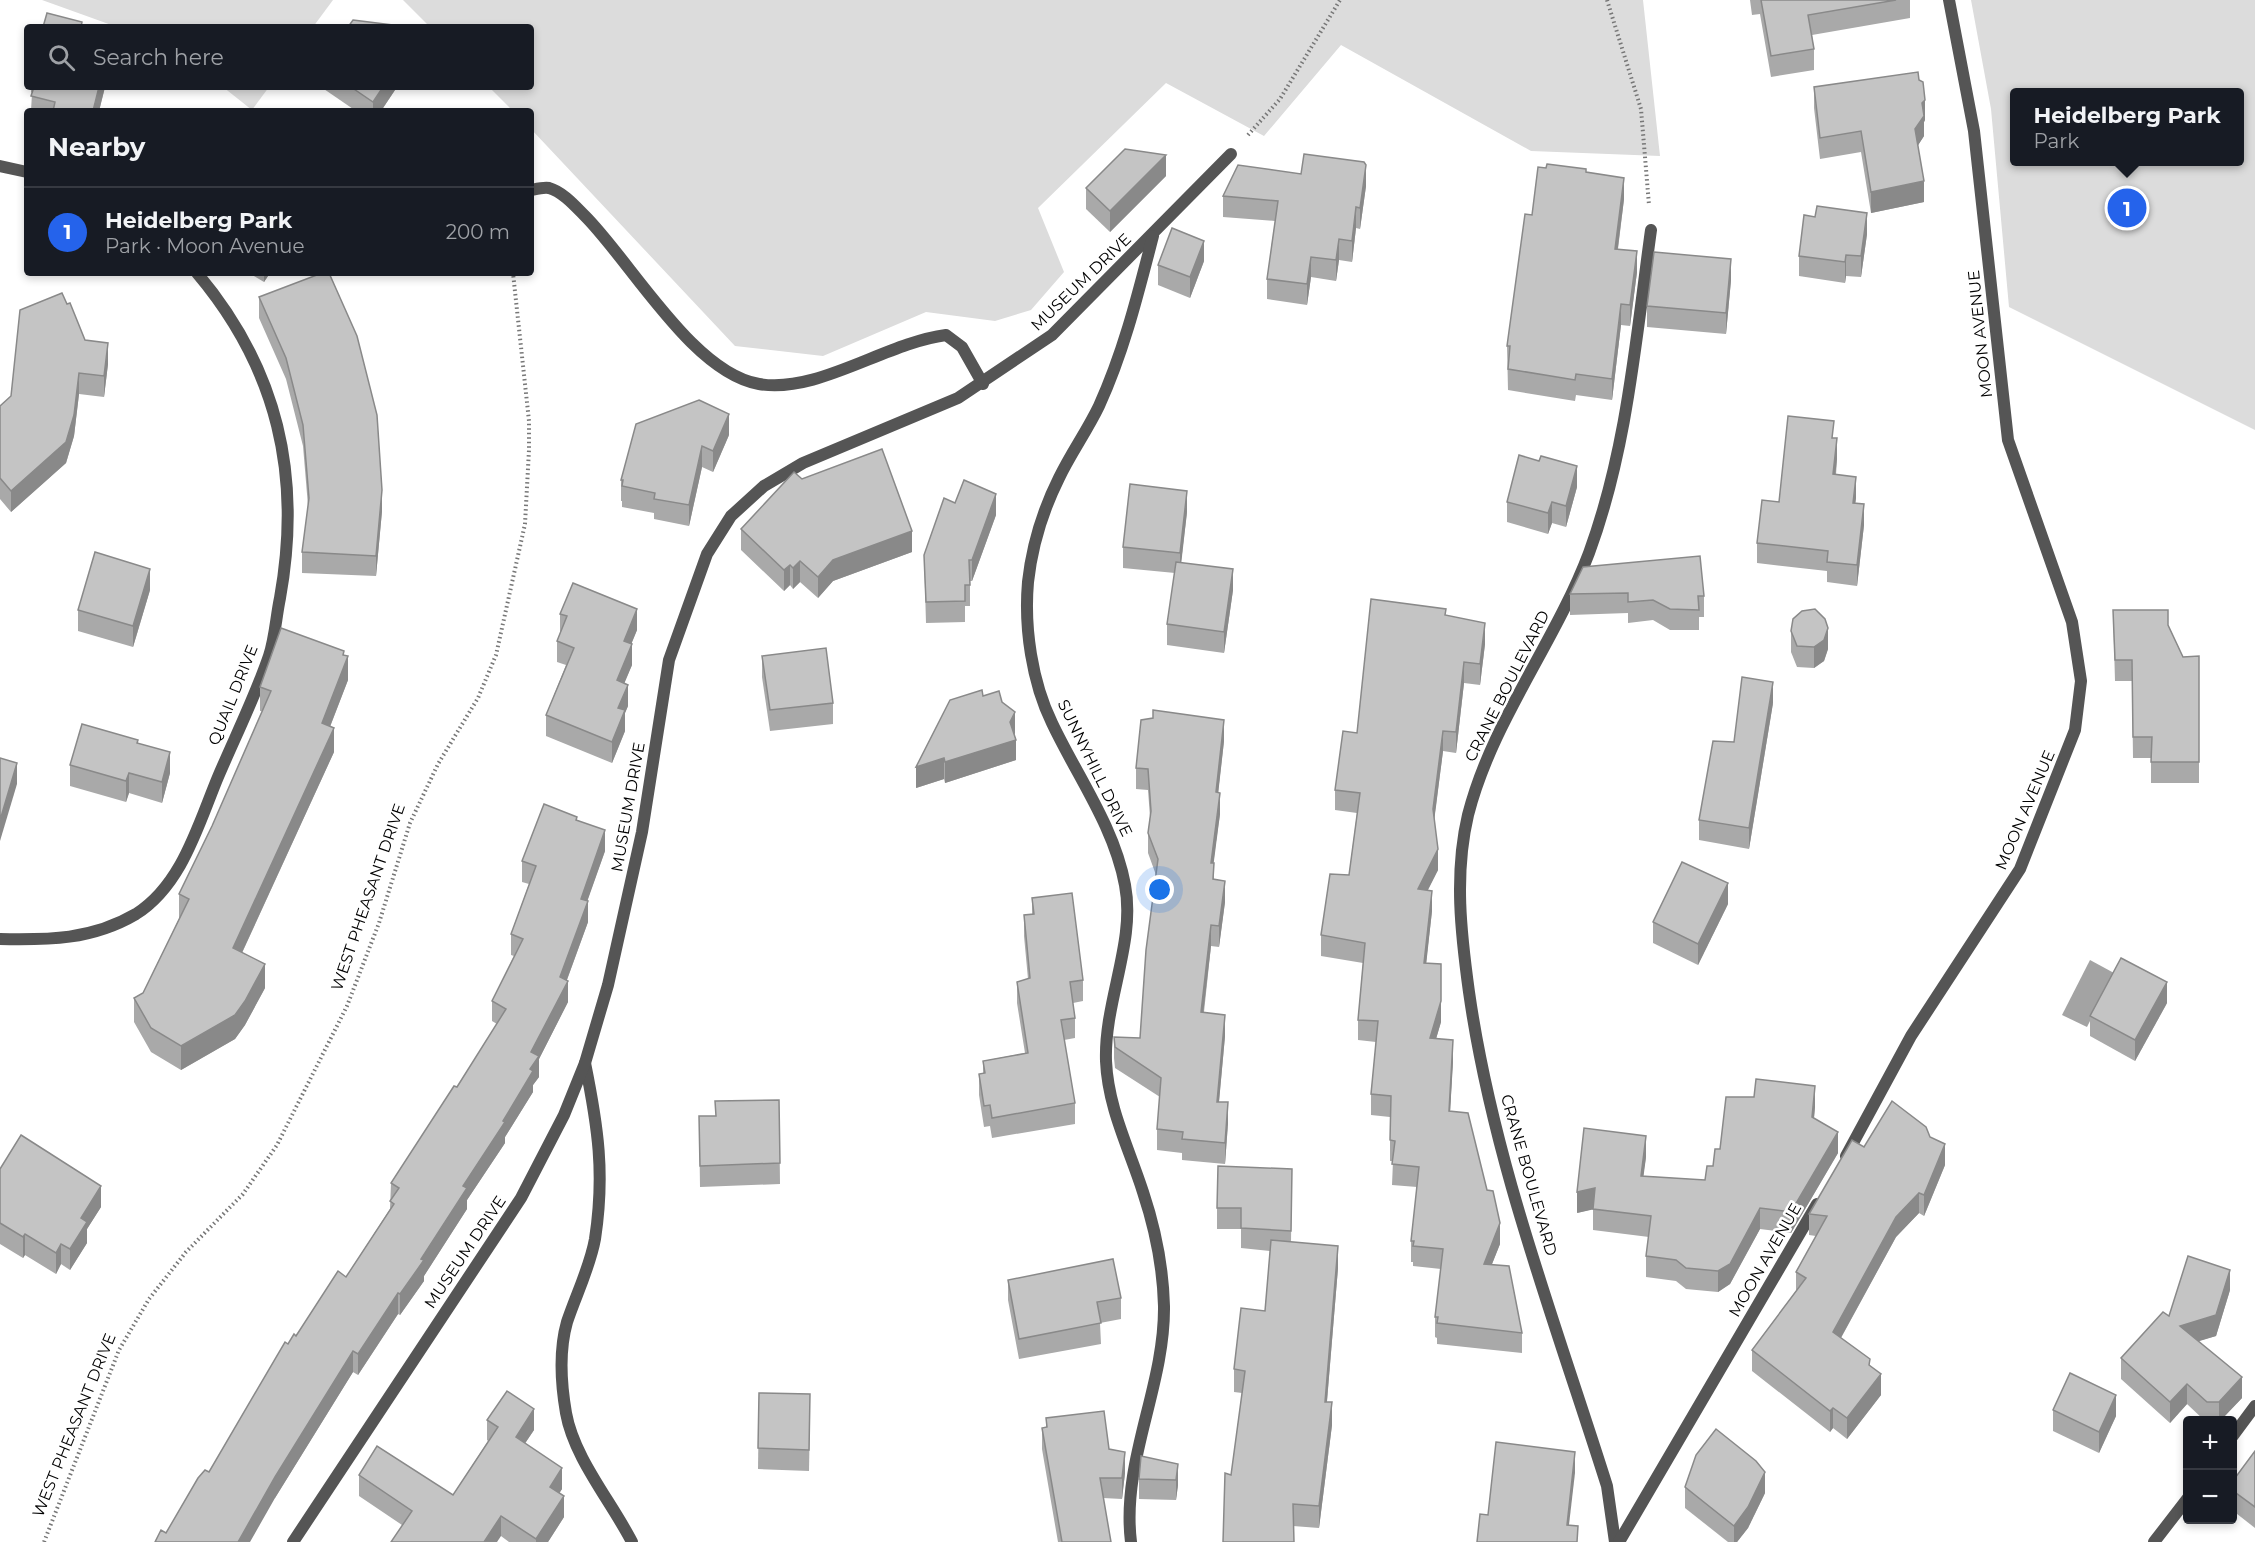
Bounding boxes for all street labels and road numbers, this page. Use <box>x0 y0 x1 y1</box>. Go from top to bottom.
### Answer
street label: MUSEUM DRIVE <box>1027 229 1135 335</box>
street label: MOON AVENUE <box>1964 269 1996 399</box>
street label: CRANE BOULEVARD <box>1461 607 1553 765</box>
street label: QUAIL DRIVE <box>204 642 262 748</box>
street label: SUNNYHILL DRIVE <box>1054 696 1136 840</box>
street label: MUSEUM DRIVE <box>607 741 649 873</box>
street label: MOON AVENUE <box>1991 747 2059 873</box>
street label: WEST PHEASANT DRIVE <box>327 801 409 993</box>
street label: CRANE BOULEVARD <box>1497 1092 1561 1258</box>
street label: MUSEUM DRIVE <box>420 1192 510 1312</box>
street label: MOON AVENUE <box>1725 1200 1805 1320</box>
street label: WEST PHEASANT DRIVE <box>28 1330 120 1520</box>

